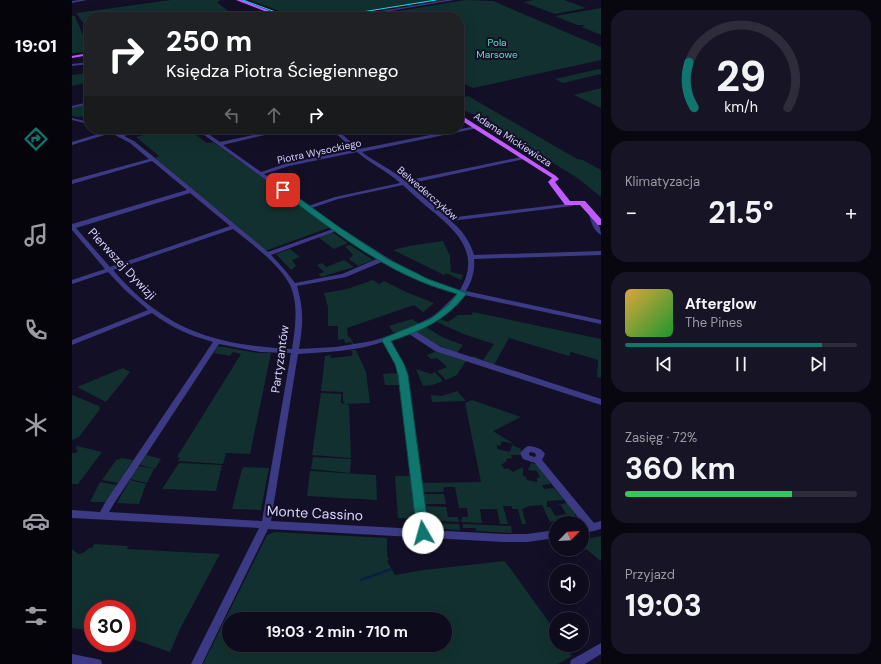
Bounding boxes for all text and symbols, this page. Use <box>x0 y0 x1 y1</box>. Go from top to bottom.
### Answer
text: 250 m <box>166 23 252 60</box>
icon: right <box>100 28 152 80</box>
text: 19:01 <box>15 34 57 58</box>
park label: Pola Marsowe <box>476 36 518 61</box>
text: 29 <box>716 50 766 104</box>
text: Księdza Piotra Ściegiennego <box>166 59 398 83</box>
text: km/h <box>724 98 758 116</box>
icon: left <box>221 104 243 126</box>
icon: ahead <box>263 104 285 126</box>
icon: right <box>305 104 327 126</box>
street label: Adama Mickiewicza <box>471 109 554 169</box>
icon: directions <box>22 125 50 153</box>
street label: Piotra Wysockiego <box>276 136 362 167</box>
street label: Belwederczyków <box>395 163 461 224</box>
pin <box>266 173 300 207</box>
text: Klimatyzacja <box>625 173 700 190</box>
icon: arrive <box>272 179 294 201</box>
text: 21.5° <box>708 193 774 232</box>
text: − <box>625 198 637 227</box>
text: + <box>845 198 857 227</box>
icon: music <box>22 221 50 249</box>
street label: Pierwszej Dywizji <box>84 225 160 304</box>
text: Afterglow <box>685 294 757 314</box>
text: The Pines <box>685 314 743 331</box>
icon: phone <box>22 316 50 344</box>
street label: Partyzantów <box>267 324 293 394</box>
icon: previous <box>653 353 675 375</box>
icon: pause <box>730 353 752 375</box>
icon: next <box>807 353 829 375</box>
icon: climate <box>22 411 50 439</box>
text: Zasięg · 72% <box>625 429 697 446</box>
text: 360 km <box>625 449 736 488</box>
street label: Monte Cassino <box>266 501 364 525</box>
icon: car <box>22 507 50 535</box>
position arrow <box>402 512 444 554</box>
north arrow <box>549 516 589 556</box>
map controls <box>549 516 589 652</box>
button: sound <box>549 564 589 604</box>
text: Przyjazd <box>625 566 675 583</box>
text: 19:03 <box>625 586 702 625</box>
speed limit sign: 30 <box>84 600 136 652</box>
icon: filters <box>22 602 50 630</box>
button: layers <box>549 612 589 652</box>
text: 19:03 · 2 min · 710 m <box>266 622 408 642</box>

